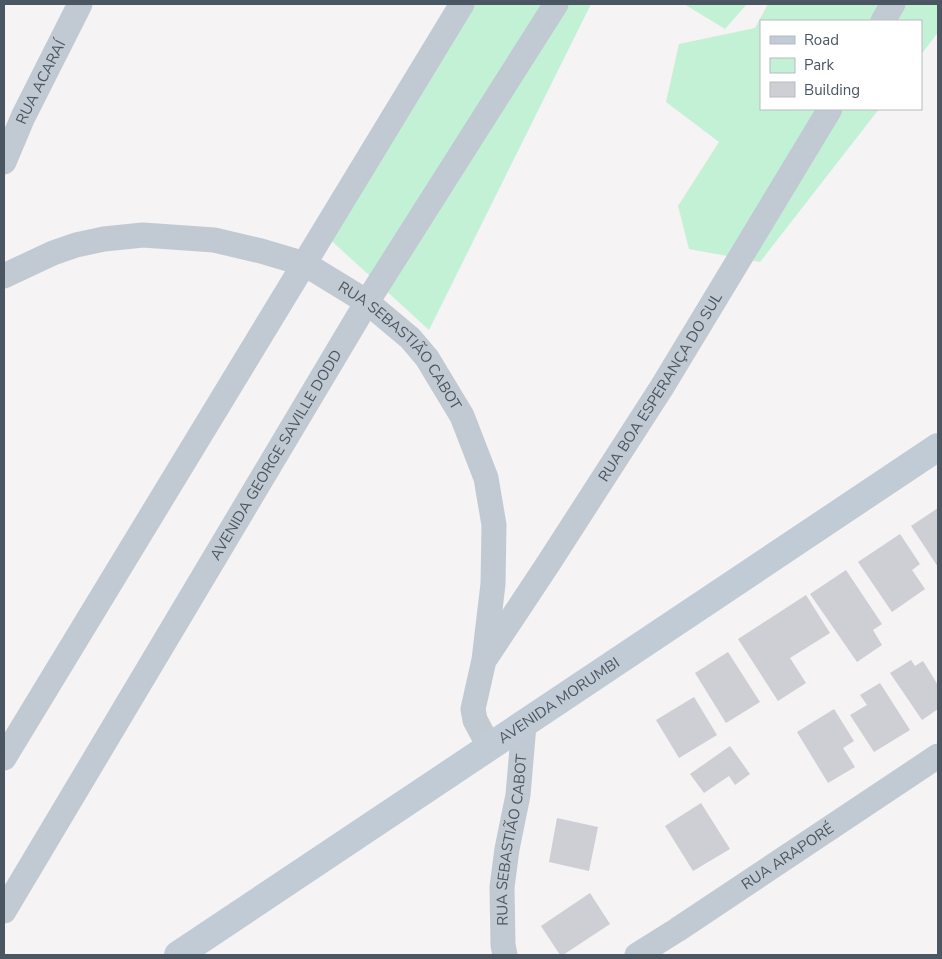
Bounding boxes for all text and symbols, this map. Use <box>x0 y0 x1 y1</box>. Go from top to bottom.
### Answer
legend <box>760 20 922 110</box>
text: Road <box>804 30 839 50</box>
street label: RUA ACARAÍ <box>11 35 71 127</box>
text: Park <box>804 55 834 75</box>
text: Building <box>804 80 860 100</box>
street label: RUA SEBASTIÃO CABOT <box>334 277 466 414</box>
street label: RUA BOA ESPERANÇA DO SUL <box>594 289 727 485</box>
street label: AVENIDA GEORGE SAVILLE DODD <box>205 346 346 564</box>
street label: AVENIDA MORUMBI <box>494 653 623 748</box>
street label: RUA SEBASTIÃO CABOT <box>492 753 531 926</box>
street label: RUA ARAPORÉ <box>737 818 838 894</box>

